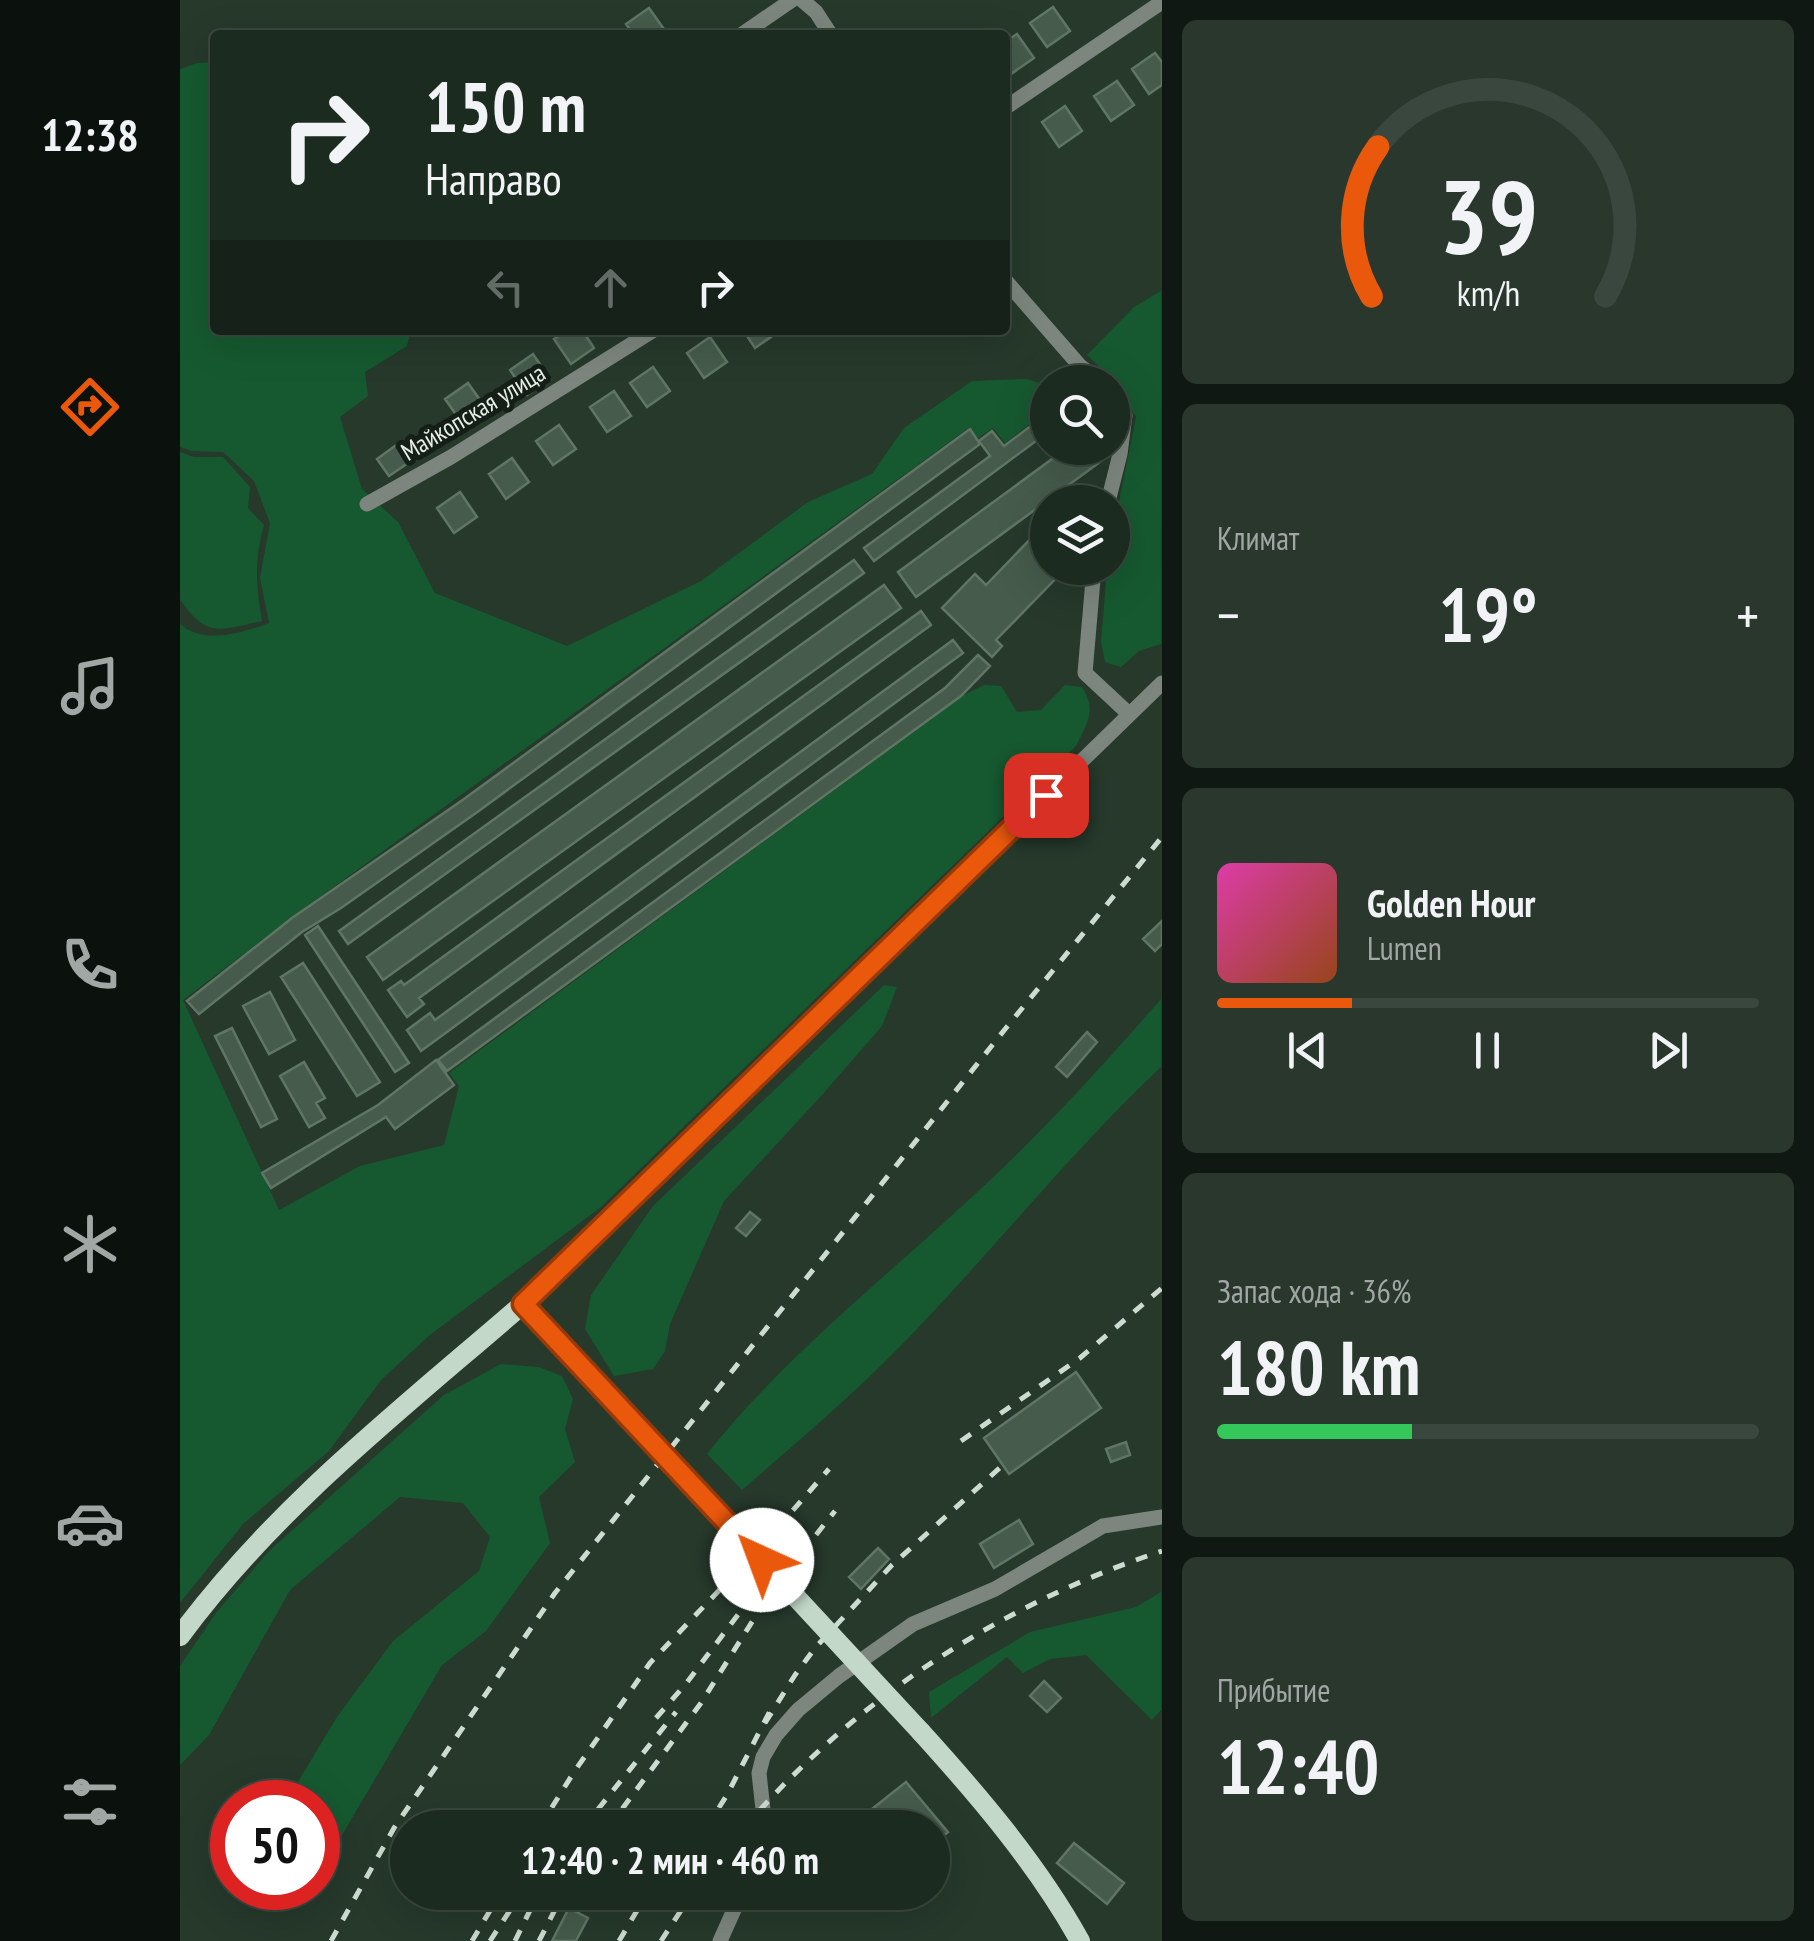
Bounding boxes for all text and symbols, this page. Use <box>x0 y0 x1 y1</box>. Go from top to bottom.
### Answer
text: 150 m <box>425 61 586 151</box>
icon: right <box>260 70 390 200</box>
text: 12:38 <box>41 105 139 163</box>
text: 39 <box>1438 148 1538 283</box>
text: Направо <box>425 149 562 207</box>
icon: left <box>478 260 533 315</box>
icon: ahead <box>583 260 638 315</box>
icon: right <box>688 260 743 315</box>
text: km/h <box>1456 270 1520 316</box>
street label: Майкопская улица <box>395 356 551 468</box>
map controls <box>1030 365 1130 585</box>
button: search <box>1030 365 1130 465</box>
icon: directions <box>55 372 125 442</box>
button: layers <box>1030 485 1130 585</box>
text: Климат <box>1217 517 1299 559</box>
text: 19° <box>1438 566 1538 663</box>
text: − <box>1217 579 1240 650</box>
text: + <box>1736 579 1759 650</box>
icon: music <box>55 651 125 721</box>
pin <box>1004 753 1089 838</box>
icon: arrive <box>1019 768 1074 823</box>
text: Golden Hour <box>1367 878 1536 927</box>
text: Lumen <box>1367 927 1442 969</box>
icon: phone <box>55 930 125 1000</box>
icon: previous <box>1280 1023 1335 1078</box>
icon: pause <box>1460 1023 1515 1078</box>
icon: next <box>1641 1023 1696 1078</box>
icon: climate <box>55 1209 125 1279</box>
text: Запас хода · 36% <box>1217 1270 1411 1312</box>
text: 180 km <box>1217 1319 1421 1416</box>
icon: car <box>55 1488 125 1558</box>
position arrow <box>710 1508 814 1612</box>
text: Прибытие <box>1217 1669 1330 1711</box>
text: 12:40 <box>1217 1718 1379 1815</box>
icon: filters <box>55 1767 125 1837</box>
speed limit sign: 50 <box>210 1780 340 1910</box>
text: 12:40 · 2 мин · 460 m <box>521 1835 819 1884</box>

